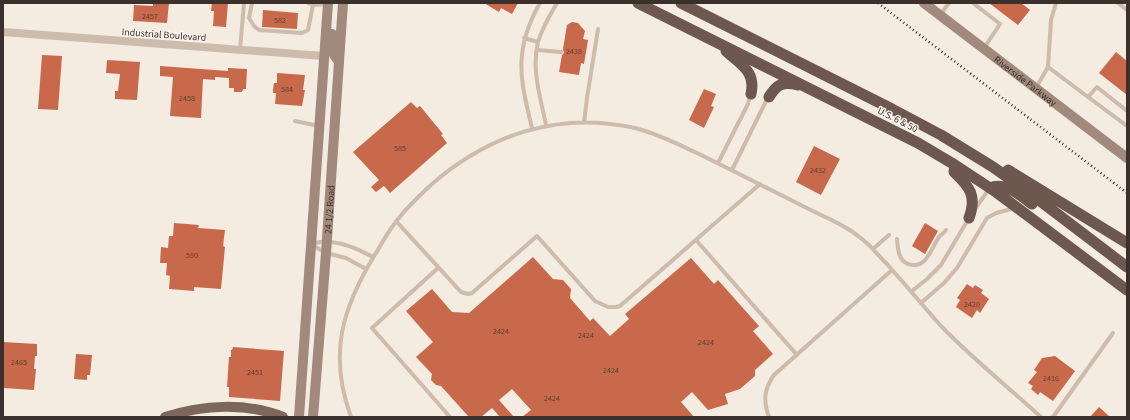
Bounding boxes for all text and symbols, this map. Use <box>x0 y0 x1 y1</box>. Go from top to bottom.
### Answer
house number: 2457 <box>142 11 158 22</box>
house number: 582 <box>274 15 286 26</box>
street label: Industrial Boulevard <box>121 25 207 45</box>
house number: 2438 <box>566 46 582 57</box>
street label: Riverside Parkway <box>991 53 1060 110</box>
house number: 584 <box>281 84 293 95</box>
house number: 2458 <box>179 93 195 104</box>
street label: U.S. 6 & 50 <box>875 104 920 136</box>
house number: 585 <box>394 143 406 154</box>
house number: 2432 <box>810 165 826 176</box>
street label: 24 1/2 Road <box>321 185 339 235</box>
house number: 590 <box>186 250 198 261</box>
house number: 2420 <box>964 299 980 310</box>
house number: 2424 <box>493 326 509 337</box>
house number: 2424 <box>578 330 594 341</box>
house number: 2424 <box>698 337 714 348</box>
house number: 2465 <box>11 357 27 368</box>
house number: 2424 <box>603 365 619 376</box>
house number: 2451 <box>247 367 263 378</box>
house number: 2416 <box>1043 373 1059 384</box>
house number: 2424 <box>544 393 560 404</box>

